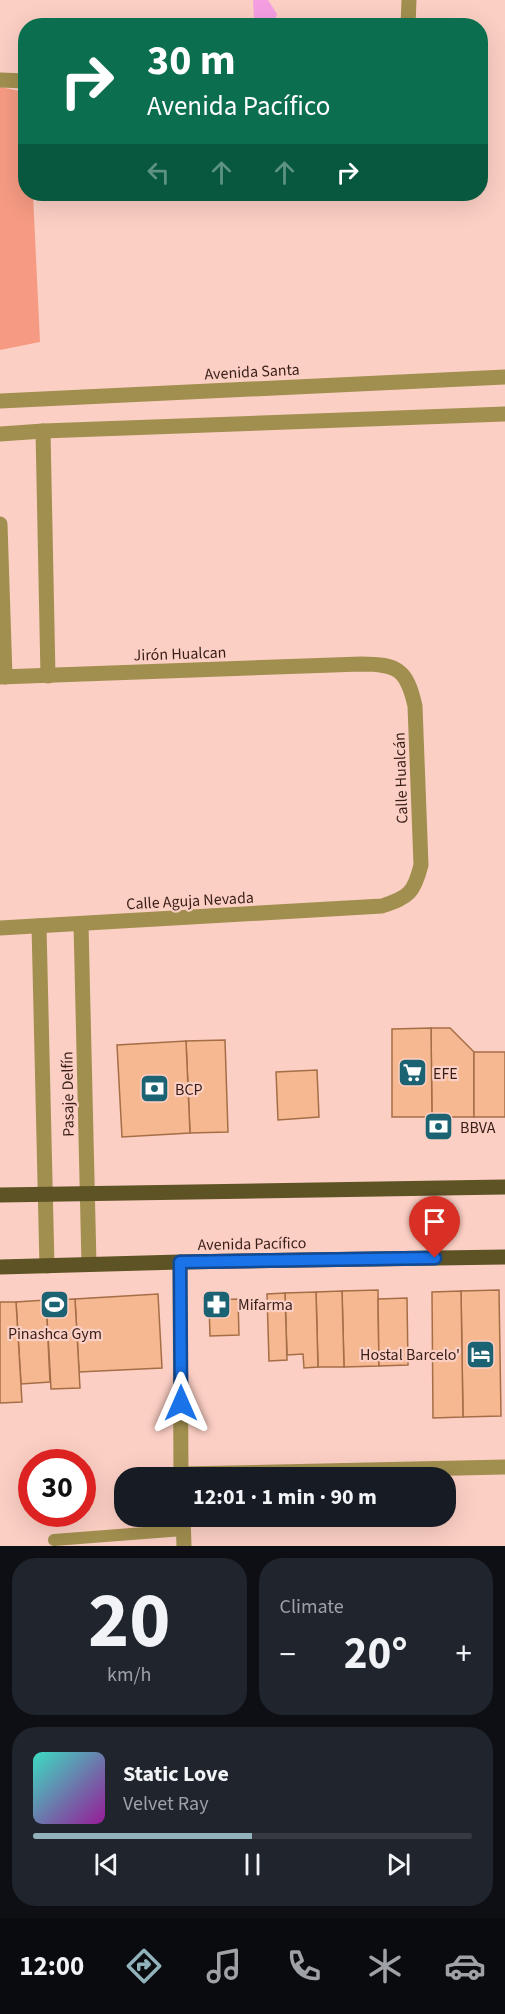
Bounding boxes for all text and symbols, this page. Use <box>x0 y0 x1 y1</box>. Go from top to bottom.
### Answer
text: 30 m <box>147 31 236 91</box>
icon: right <box>48 42 126 120</box>
text: Avenida Pacífico <box>147 87 330 126</box>
icon: left <box>142 156 175 189</box>
icon: ahead <box>205 156 238 189</box>
icon: ahead <box>268 156 301 189</box>
icon: right <box>331 156 364 189</box>
street label: Avenida Santa <box>204 359 300 385</box>
street label: Jirón Hualcan <box>133 641 227 667</box>
street label: Calle Hualcán <box>388 732 414 824</box>
street label: Calle Aguja Nevada <box>126 887 254 915</box>
street label: Pasaje Delfín <box>56 1051 80 1137</box>
supermarket icon: EFE <box>396 1057 428 1089</box>
place label: EFE <box>433 1063 458 1085</box>
bank icon: BCP <box>138 1073 170 1105</box>
place label: BCP <box>175 1079 203 1101</box>
bank icon: BBVA <box>423 1111 455 1143</box>
place label: BBVA <box>460 1117 496 1139</box>
pin <box>409 1196 460 1258</box>
icon: arrive <box>418 1205 451 1238</box>
street label: Avenida Pacífico <box>197 1232 307 1256</box>
pharmacy icon: Mifarma <box>201 1288 233 1320</box>
sports icon: Pinashca Gym <box>39 1289 71 1321</box>
place label: Mifarma <box>238 1294 293 1316</box>
place label: Pinashca Gym <box>8 1323 102 1345</box>
hotel icon: Hostal Barcelo' <box>465 1338 497 1370</box>
place label: Hostal Barcelo' <box>360 1344 460 1366</box>
position arrow <box>149 1371 213 1435</box>
speed limit sign: 30 <box>18 1449 96 1527</box>
text: 12:01 · 1 min · 90 m <box>193 1481 377 1513</box>
text: 20 <box>88 1566 170 1677</box>
text: Climate <box>280 1593 344 1621</box>
text: 20° <box>344 1622 408 1686</box>
text: − <box>280 1631 296 1678</box>
text: + <box>456 1631 472 1678</box>
text: km/h <box>107 1661 151 1689</box>
text: Static Love <box>123 1758 229 1790</box>
text: Velvet Ray <box>123 1790 209 1818</box>
icon: previous <box>90 1848 123 1881</box>
icon: pause <box>236 1848 269 1881</box>
icon: next <box>382 1848 415 1881</box>
icon: directions <box>123 1945 165 1987</box>
icon: music <box>203 1945 245 1987</box>
icon: phone <box>283 1945 325 1987</box>
icon: climate <box>364 1945 406 1987</box>
icon: car <box>444 1945 486 1987</box>
text: 12:00 <box>19 1947 84 1986</box>

